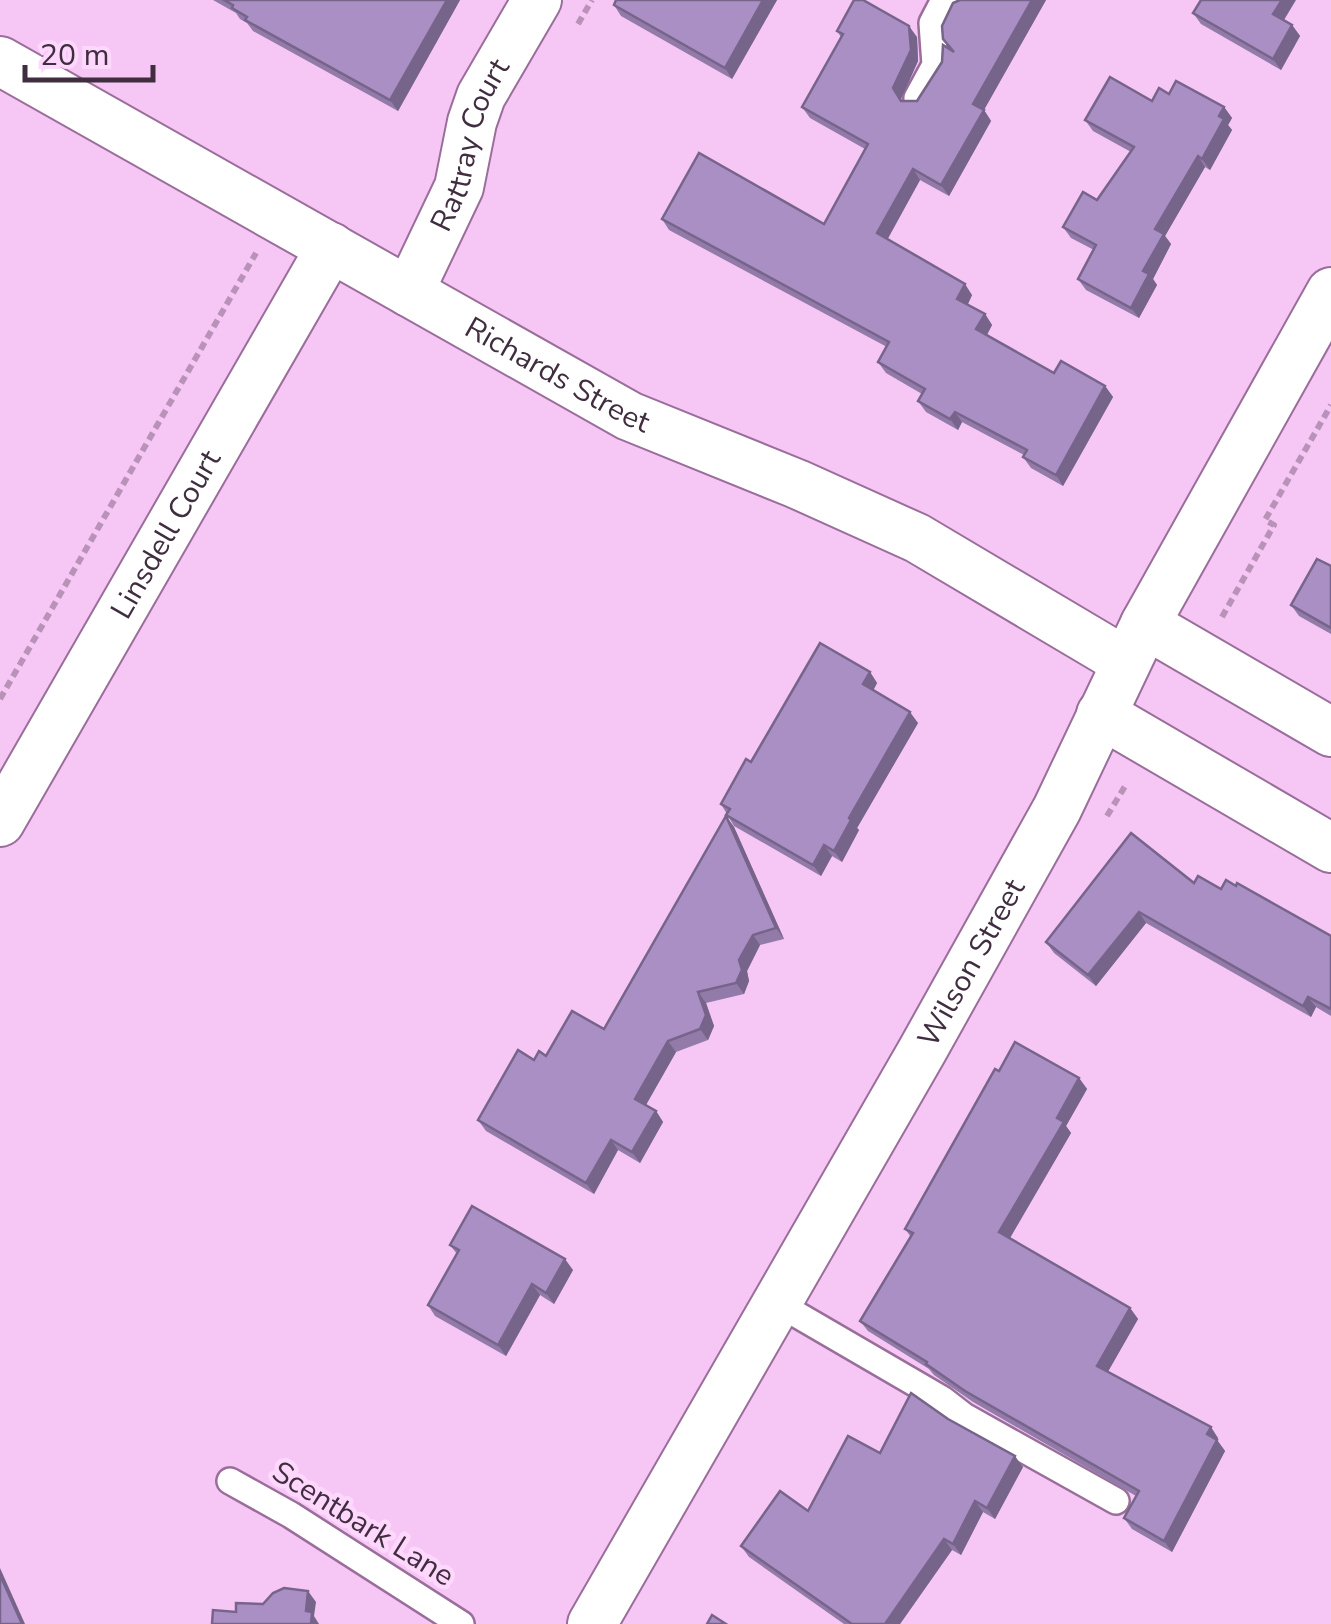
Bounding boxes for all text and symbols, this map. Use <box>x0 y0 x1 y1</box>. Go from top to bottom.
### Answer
scale bar <box>25 20 152 82</box>
text: 20 m <box>40 35 109 76</box>
street label: Rattray Court <box>420 50 519 238</box>
street label: Richards Street <box>458 307 656 443</box>
street label: Linsdell Court <box>101 442 231 626</box>
street label: Wilson Street <box>908 871 1035 1054</box>
street label: Scentbark Lane <box>264 1452 462 1596</box>

